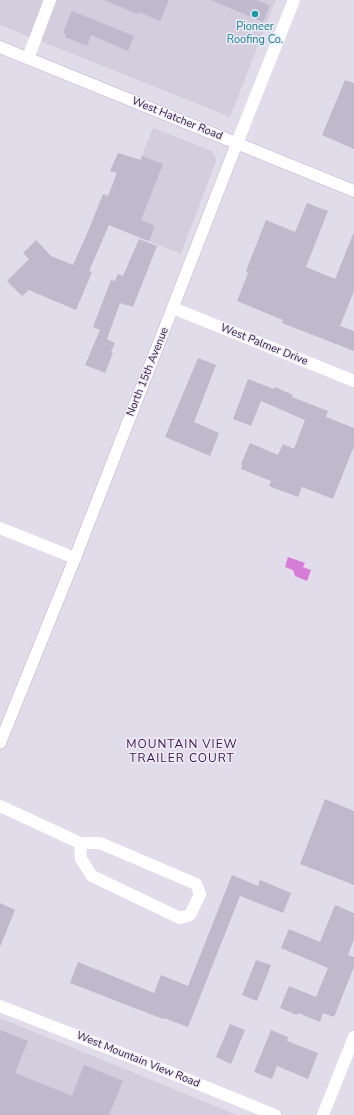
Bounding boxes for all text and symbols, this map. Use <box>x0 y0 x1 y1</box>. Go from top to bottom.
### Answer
marker: Pioneer Roofing Co. <box>250 9 260 19</box>
place label: Pioneer Roofing Co. <box>227 20 283 46</box>
street label: West Hatcher Road <box>130 95 224 143</box>
street label: West Palmer Drive <box>218 321 310 369</box>
street label: North 15th Avenue <box>124 326 172 418</box>
district label: MOUNTAIN VIEW TRAILER COURT <box>126 738 238 766</box>
street label: West Mountain View Road <box>74 1029 202 1091</box>

